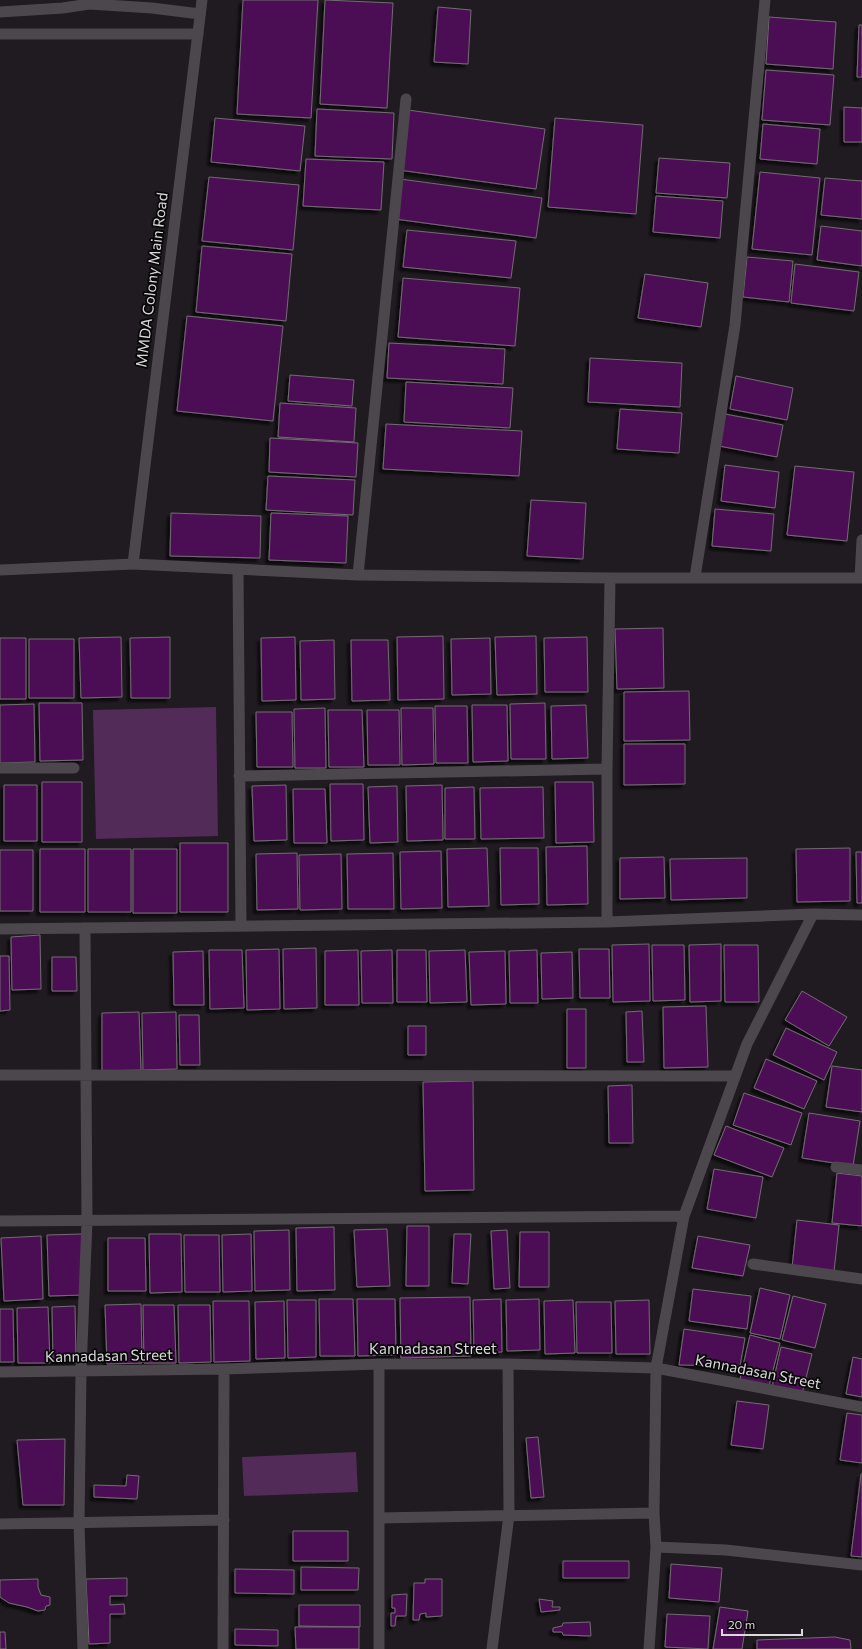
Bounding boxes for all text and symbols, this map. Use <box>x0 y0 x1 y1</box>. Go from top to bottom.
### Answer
street label: MMDA Colony Main Road <box>131 191 171 368</box>
street label: Kannadasan Street <box>369 1339 497 1357</box>
street label: Kannadasan Street <box>45 1345 173 1365</box>
street label: Kannadasan Street <box>694 1350 823 1392</box>
scale bar <box>722 1611 802 1637</box>
text: 20 m <box>728 1617 755 1631</box>

